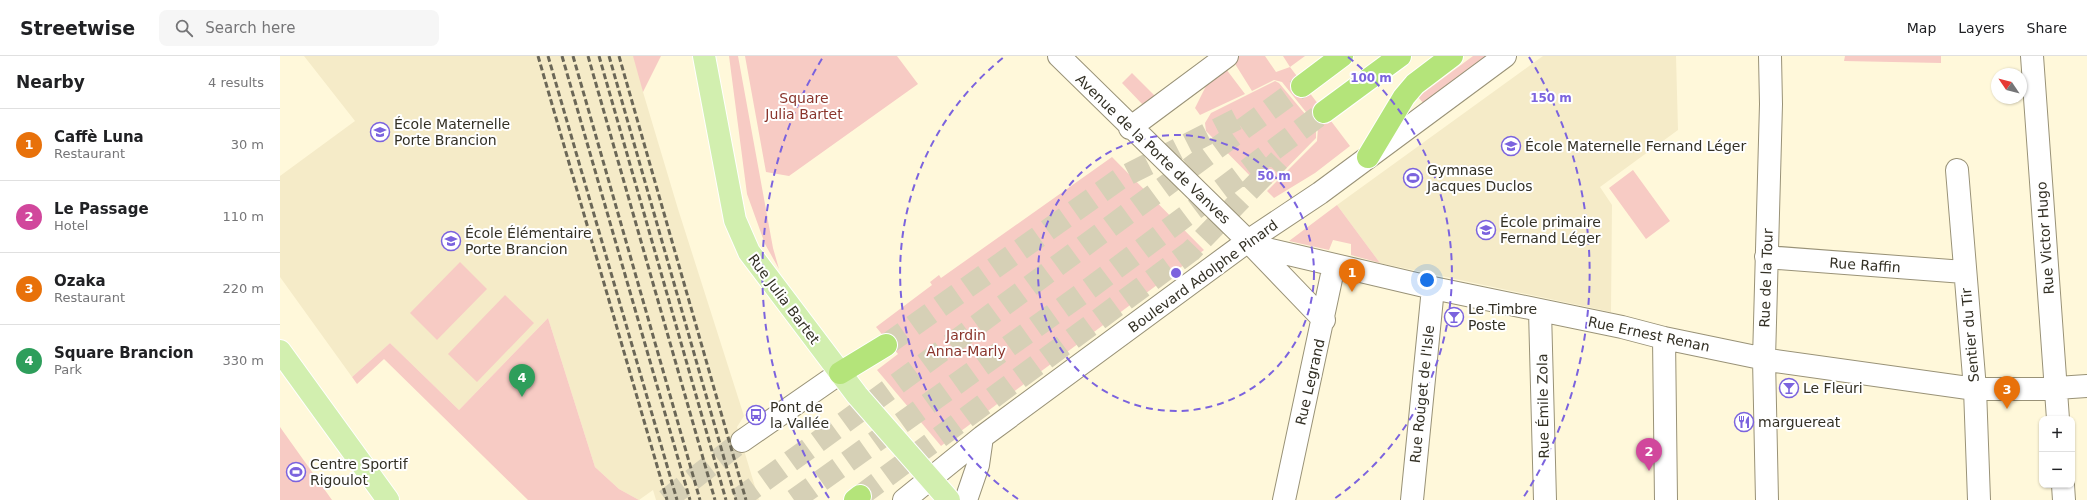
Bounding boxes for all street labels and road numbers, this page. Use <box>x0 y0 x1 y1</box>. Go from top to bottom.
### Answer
street label: Avenue de la Porte de Vanves <box>1073 71 1233 227</box>
street label: Rue Victor Hugo <box>2033 181 2057 295</box>
street label: Boulevard Adolphe Pinard <box>1125 216 1281 336</box>
street label: Rue de la Tour <box>1756 228 1776 328</box>
street label: Rue Julia Bartet <box>745 251 823 347</box>
street label: Rue Raffin <box>1829 255 1901 275</box>
street label: Sentier du Tir <box>1958 287 1982 383</box>
street label: Rue Ernest Renan <box>1587 313 1711 355</box>
street label: Rue Rouget de l'Isle <box>1407 324 1437 464</box>
street label: Rue Legrand <box>1292 337 1328 427</box>
street label: Rue Émile Zola <box>1534 353 1552 459</box>

